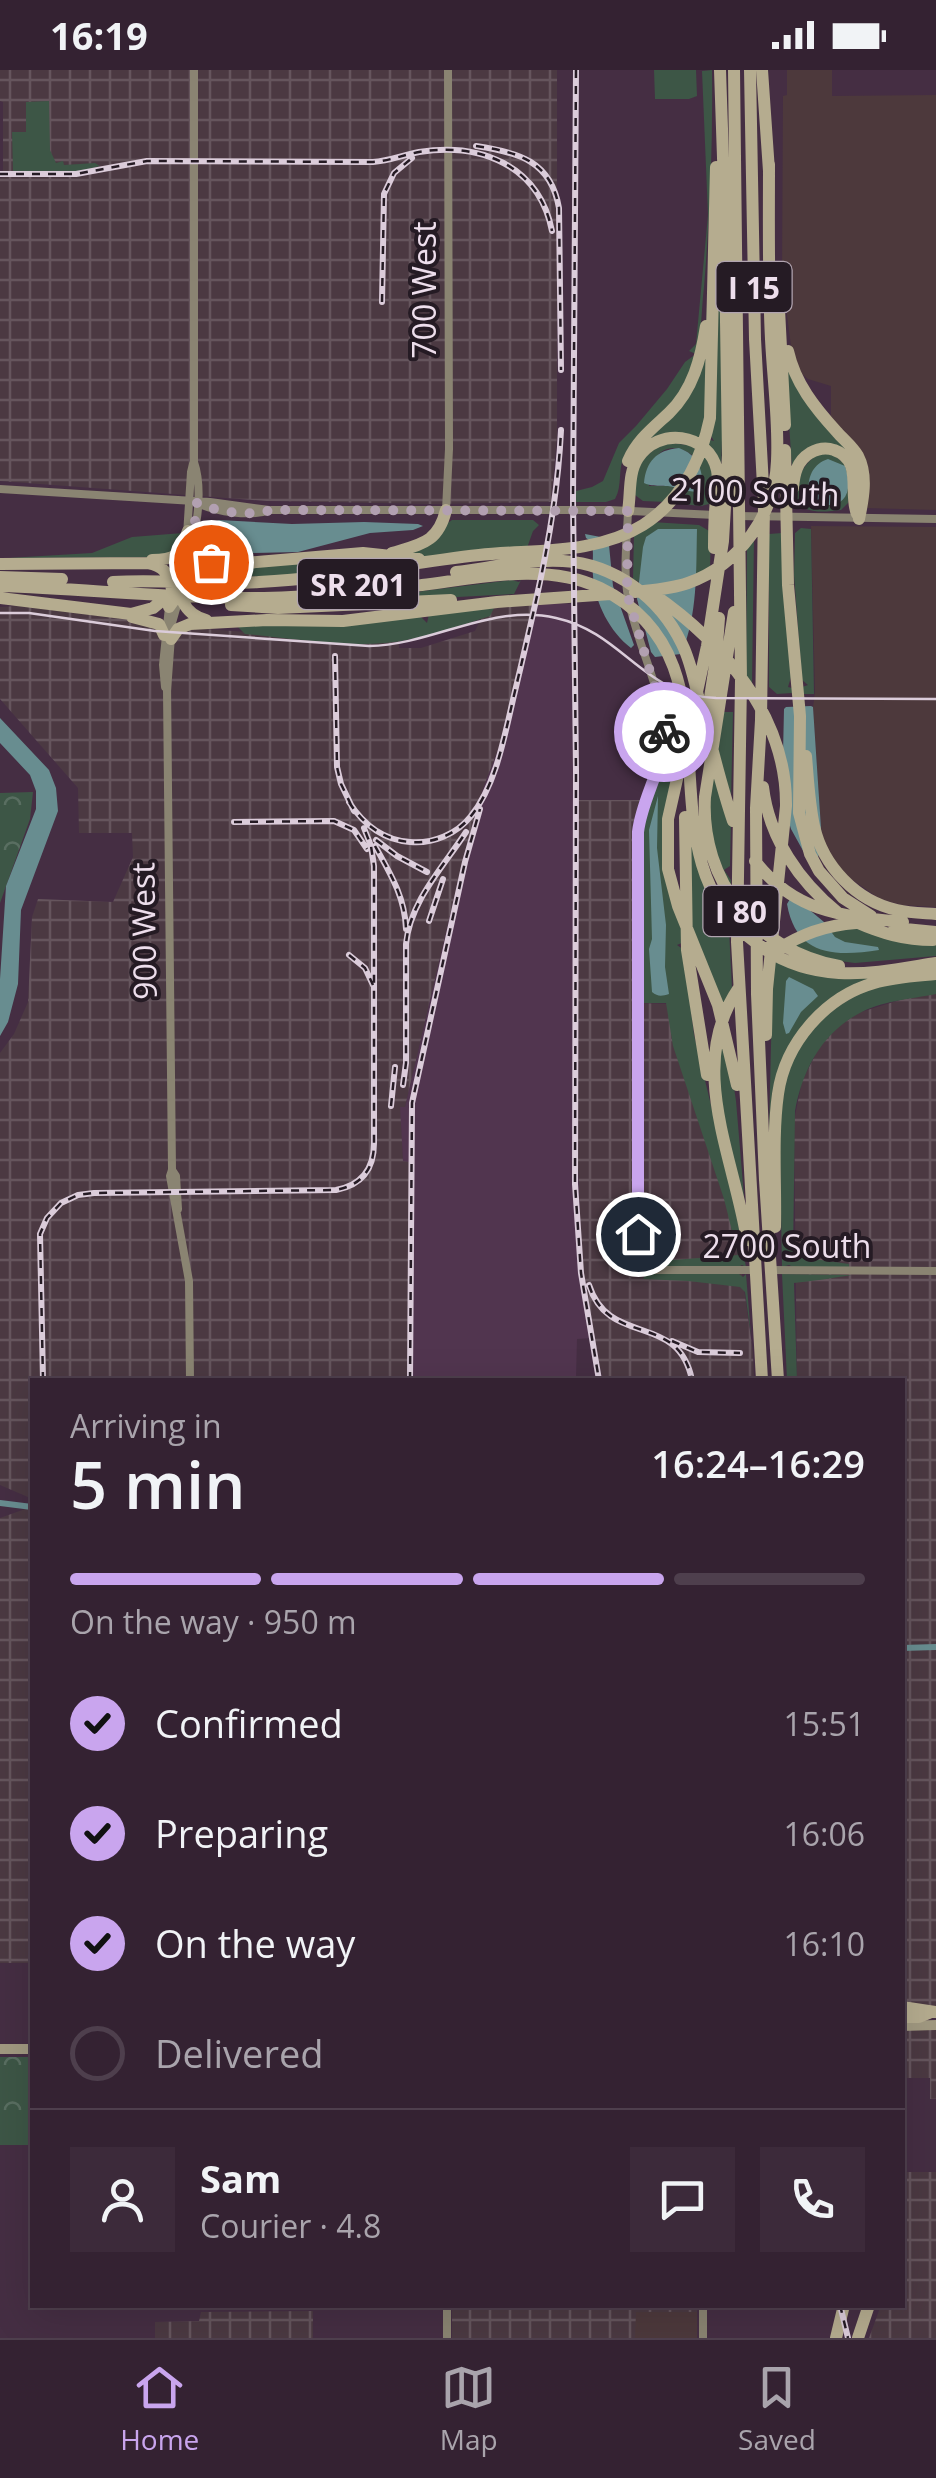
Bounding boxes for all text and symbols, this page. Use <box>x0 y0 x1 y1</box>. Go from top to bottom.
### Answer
text: 16:19 <box>50 9 148 61</box>
street label: 700 West <box>402 221 445 359</box>
road number: I 15 <box>716 262 792 312</box>
street label: 2100 South <box>670 467 840 515</box>
pin <box>169 520 254 605</box>
icon: bag <box>184 535 239 590</box>
road number: SR 201 <box>298 559 418 609</box>
courier <box>614 682 714 782</box>
icon: bike <box>637 705 692 760</box>
street label: 900 West <box>120 862 166 1000</box>
road number: I 80 <box>704 886 778 936</box>
pin <box>596 1192 681 1277</box>
icon: home <box>611 1207 666 1262</box>
street label: 2700 South <box>703 1224 871 1267</box>
text: Arriving in <box>70 1404 222 1447</box>
text: 16:24–16:29 <box>651 1437 865 1489</box>
text: 5 min <box>70 1440 245 1528</box>
text: On the way · 950 m <box>70 1600 357 1643</box>
icon: check <box>70 1696 125 1751</box>
text: Confirmed <box>155 1697 343 1749</box>
text: 15:51 <box>783 1702 865 1745</box>
icon: check <box>70 1806 125 1861</box>
text: Preparing <box>155 1807 328 1859</box>
text: 16:06 <box>783 1812 865 1855</box>
icon: check <box>70 1916 125 1971</box>
text: On the way <box>155 1917 355 1969</box>
text: 16:10 <box>783 1922 865 1965</box>
text: Delivered <box>155 2027 324 2079</box>
button: person <box>70 2147 175 2252</box>
button: chat <box>630 2147 735 2252</box>
button: phone <box>760 2147 865 2252</box>
text: Sam <box>200 2152 281 2204</box>
text: Courier · 4.8 <box>200 2204 381 2247</box>
tab: Home <box>120 2360 199 2458</box>
tab: Map <box>440 2360 498 2458</box>
tab: Saved <box>738 2360 816 2458</box>

